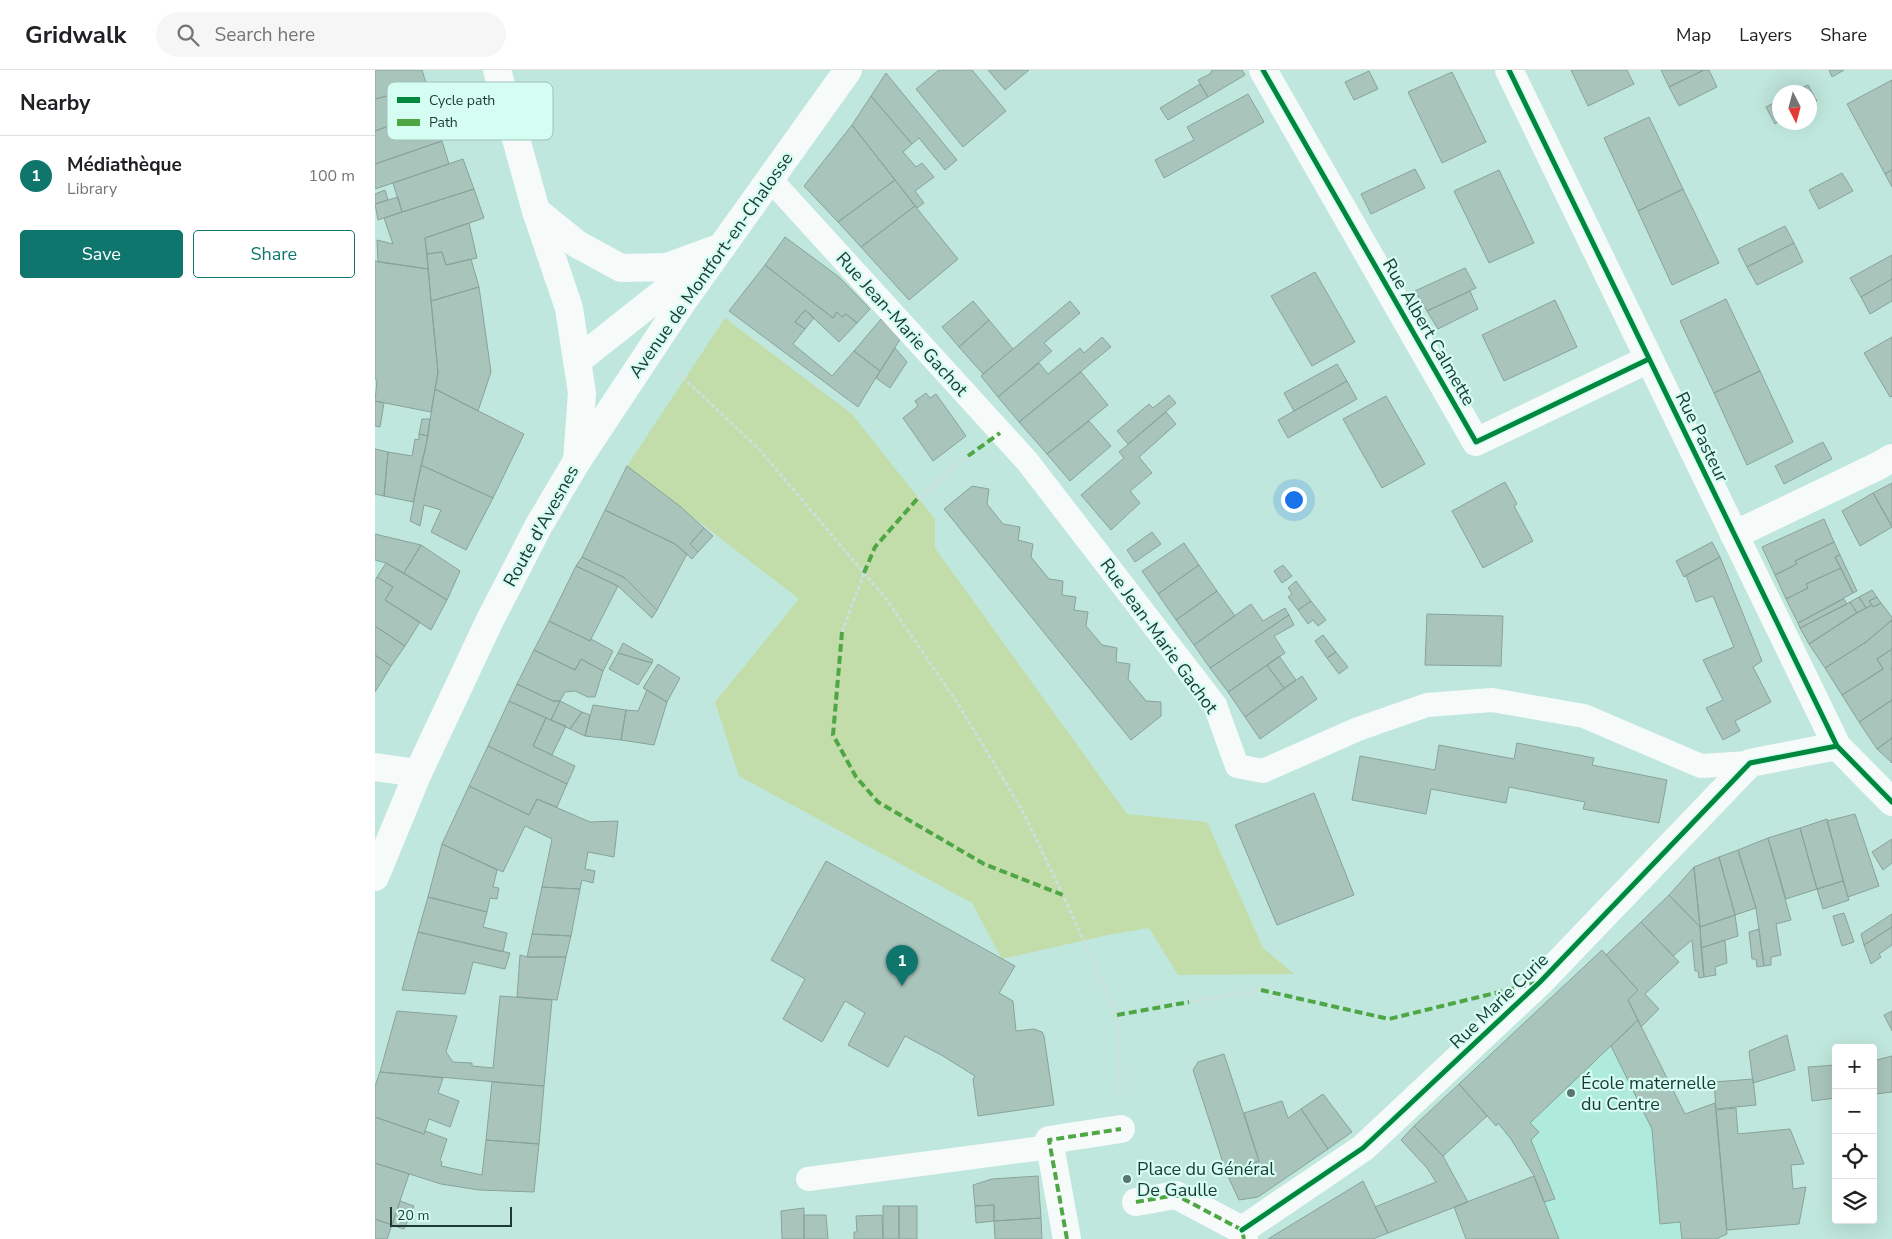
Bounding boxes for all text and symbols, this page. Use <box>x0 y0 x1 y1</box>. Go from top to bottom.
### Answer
search box <box>156 12 506 57</box>
text: Gridwalk <box>25 19 126 51</box>
icon: search <box>174 21 202 49</box>
text: Search here <box>214 22 315 48</box>
text: Map <box>1676 23 1711 47</box>
text: Layers <box>1739 23 1792 47</box>
text: Share <box>1820 23 1867 47</box>
legend <box>387 82 553 140</box>
north arrow <box>1772 85 1817 130</box>
text: Nearby <box>20 89 90 117</box>
text: Cycle path <box>429 91 495 110</box>
text: Path <box>429 113 458 132</box>
street label: Avenue de Montfort-en-Chalosse <box>624 147 798 383</box>
text: Médiathèque <box>67 152 182 178</box>
text: 1 <box>31 165 41 187</box>
text: 100 m <box>308 165 355 187</box>
text: Library <box>67 178 117 200</box>
button: Save <box>20 230 183 278</box>
button: Share <box>193 230 355 278</box>
street label: Rue Jean-Marie Gachot <box>831 247 974 402</box>
street label: Rue Albert Calmette <box>1377 254 1481 410</box>
street label: Rue Pasteur <box>1670 388 1734 487</box>
street label: Route d'Avesnes <box>498 461 584 591</box>
your location <box>1281 487 1307 513</box>
street label: Rue Jean-Marie Gachot <box>1095 554 1224 719</box>
pin: 1 <box>886 945 918 986</box>
street label: Rue Marie Curie <box>1445 948 1553 1054</box>
map controls <box>1832 1044 1877 1224</box>
button: + <box>1832 1044 1877 1089</box>
place label: École maternelle du Centre <box>1581 1071 1716 1116</box>
marker: École maternelle du Centre <box>1565 1087 1577 1099</box>
button: − <box>1832 1089 1877 1134</box>
button: locate <box>1832 1134 1877 1179</box>
place label: Place du Général De Gaulle <box>1137 1157 1275 1202</box>
marker: Place du Général De Gaulle <box>1121 1173 1133 1185</box>
button: layers <box>1832 1179 1877 1224</box>
scale bar <box>390 1204 513 1227</box>
text: 20 m <box>397 1206 429 1225</box>

